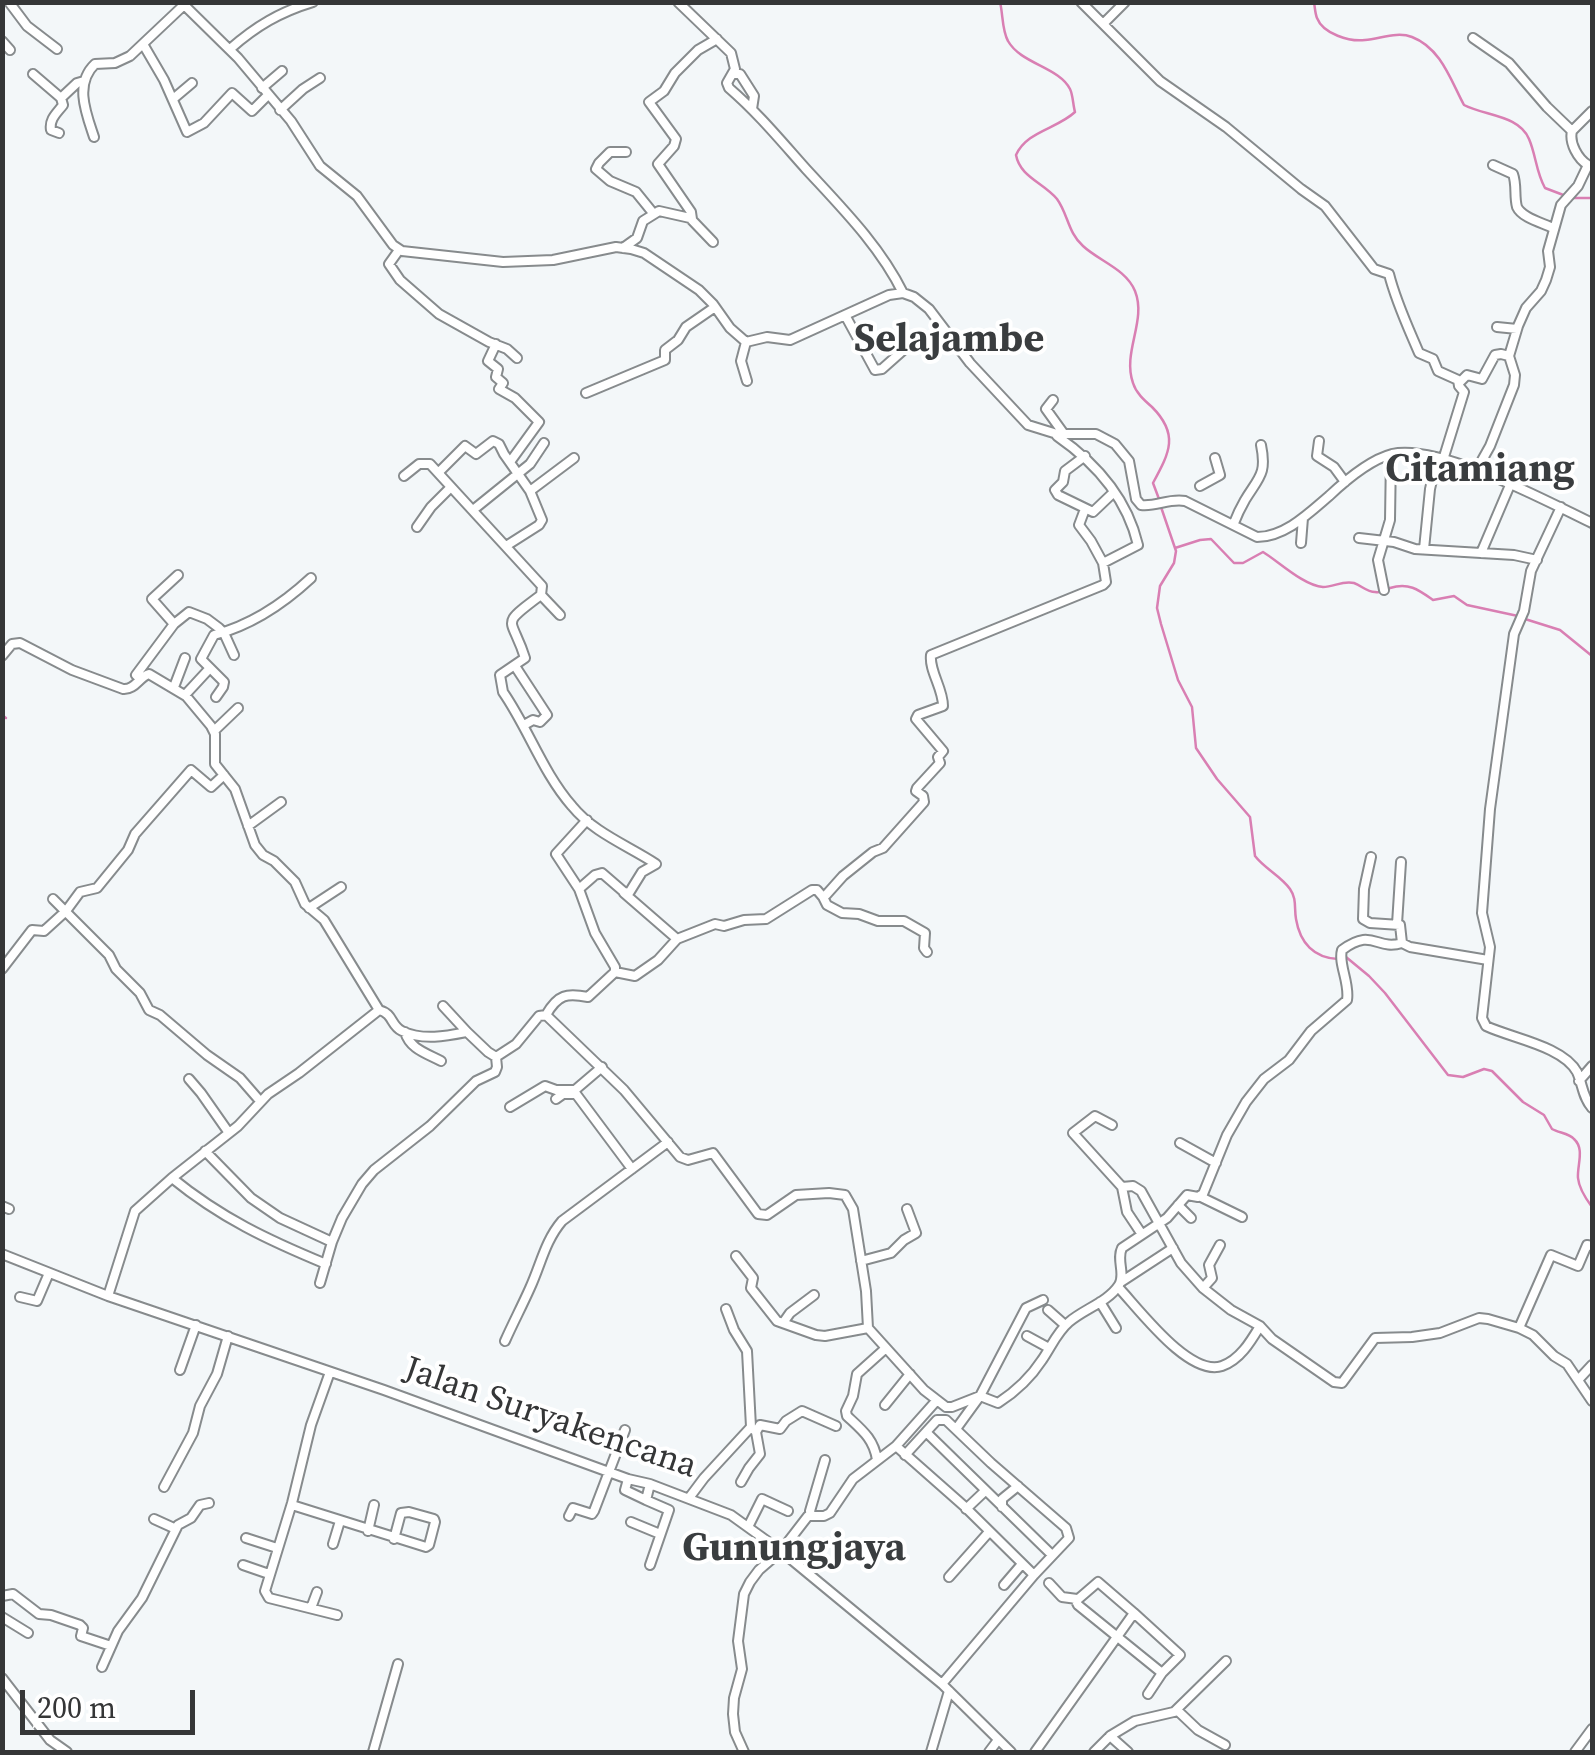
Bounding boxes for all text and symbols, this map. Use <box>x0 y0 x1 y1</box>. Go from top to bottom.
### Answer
district label: Selajambe <box>854 317 1044 365</box>
district label: Citamiang <box>1385 447 1575 495</box>
street label: Jalan Suryakencana <box>398 1349 702 1489</box>
district label: Gunungjaya <box>682 1526 906 1574</box>
scale bar <box>25 1670 200 1732</box>
text: 200 m <box>37 1687 116 1728</box>

